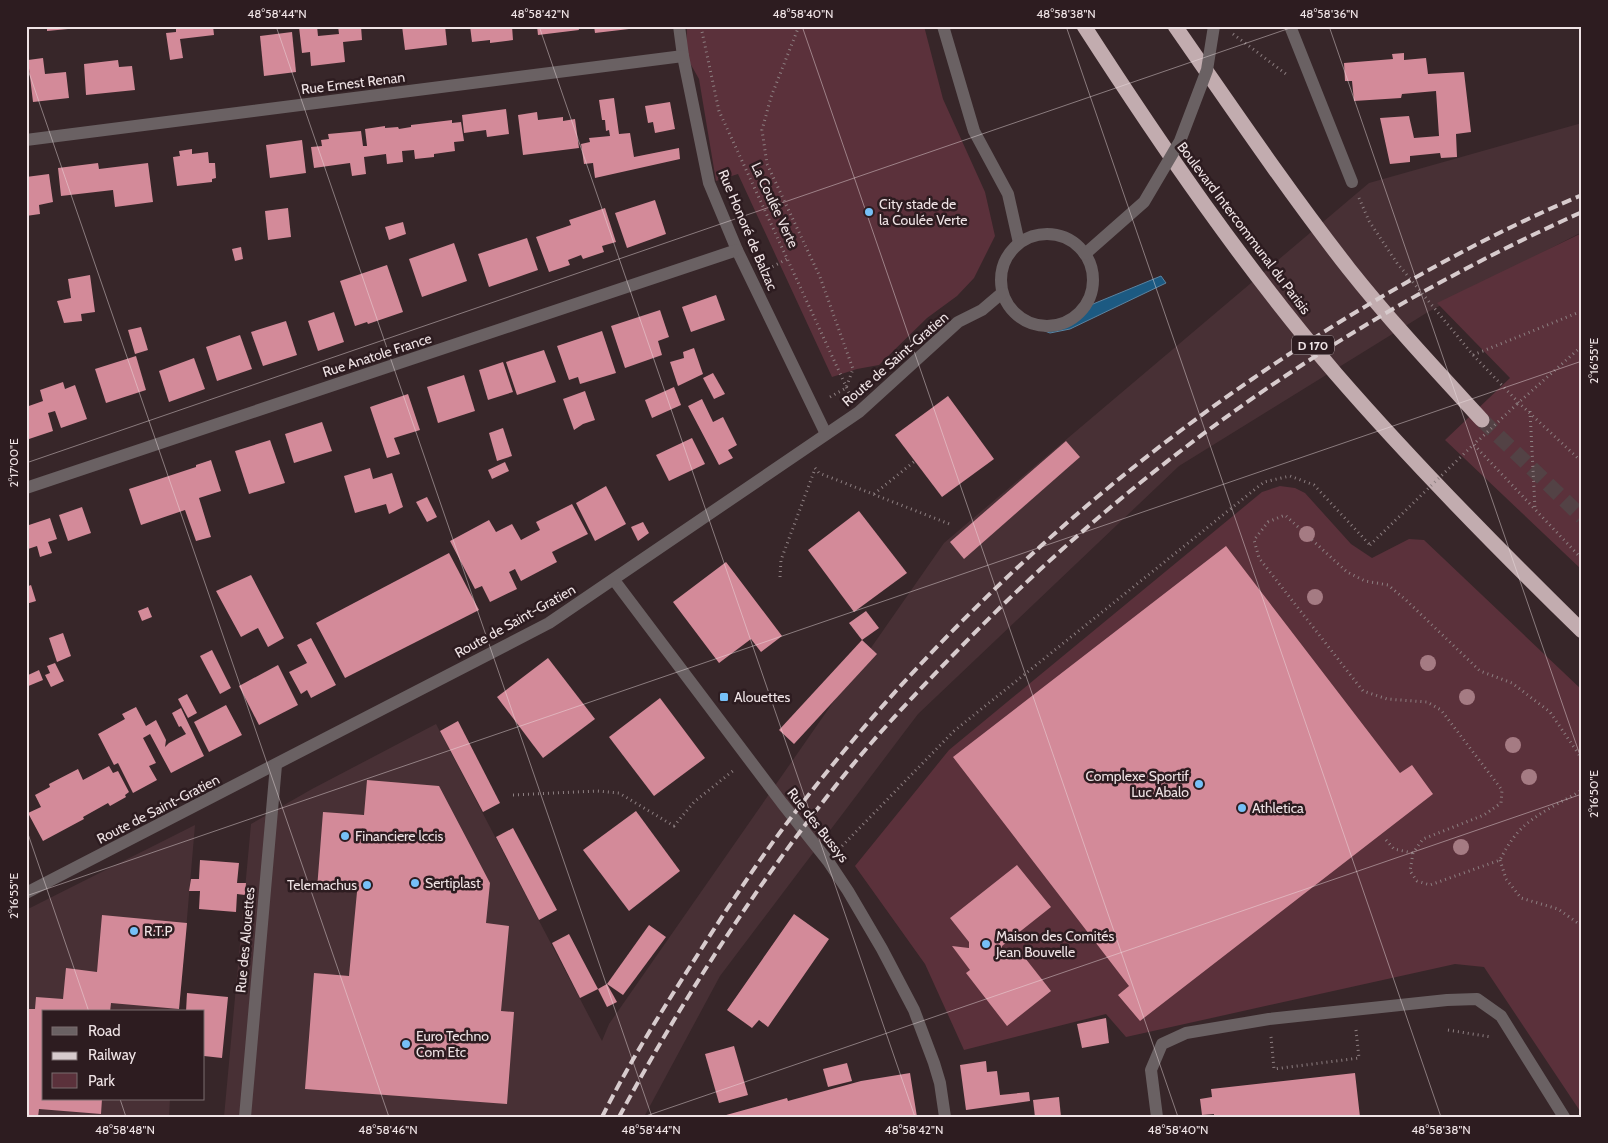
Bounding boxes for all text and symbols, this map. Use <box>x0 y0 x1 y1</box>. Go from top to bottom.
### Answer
text: 48°58'44"N <box>247 6 307 21</box>
text: 48°58'42"N <box>511 6 569 21</box>
text: 48°58'40"N <box>773 6 833 21</box>
text: 48°58'38"N <box>1036 6 1096 21</box>
text: 48°58'36"N <box>1299 6 1359 21</box>
street label: Rue Ernest Renan <box>300 68 406 98</box>
street label: Boulevard Intercommunal du Parisis <box>1173 138 1315 318</box>
street label: La Coulée Verte <box>747 159 803 251</box>
street label: Rue Honoré de Balzac <box>714 167 782 293</box>
place label: City stade de la Coulée Verte <box>879 195 967 229</box>
marker: City stade de la Coulée Verte <box>863 206 875 218</box>
street label: Route de Saint-Gratien <box>838 308 952 410</box>
street label: Rue Anatole France <box>320 329 434 381</box>
road number: D 170 <box>1292 336 1334 354</box>
text: 2°16'55"E <box>1586 338 1601 384</box>
text: 2°17'00"E <box>6 438 21 488</box>
street label: Route de Saint-Gratien <box>451 580 579 662</box>
place label: Alouettes <box>734 688 791 706</box>
marker: Alouettes <box>718 691 730 703</box>
place label: Complexe Sportif Luc Abalo <box>1085 767 1189 801</box>
street label: Route de Saint-Gratien <box>94 770 223 848</box>
text: 2°16'50"E <box>1586 770 1601 818</box>
marker: Complexe Sportif Luc Abalo <box>1193 778 1205 790</box>
street label: Rue des Bussys <box>783 784 853 866</box>
place label: Athletica <box>1252 799 1304 817</box>
marker: Athletica <box>1236 802 1248 814</box>
place label: Financiere lccis <box>355 827 443 845</box>
marker: Financiere lccis <box>339 830 351 842</box>
text: 2°16'55"E <box>6 873 21 919</box>
place label: Sertiplast <box>425 874 481 892</box>
place label: Telemachus <box>287 876 357 894</box>
marker: Sertiplast <box>409 877 421 889</box>
marker: Telemachus <box>361 879 373 891</box>
street label: Rue des Alouettes <box>231 886 259 994</box>
place label: R.T.P <box>144 922 173 940</box>
marker: R.T.P <box>128 925 140 937</box>
place label: Maison des Comités Jean Bouvelle <box>995 927 1115 961</box>
marker: Maison des Comités Jean Bouvelle <box>980 938 992 950</box>
legend <box>42 1010 205 1100</box>
text: Road <box>88 1022 121 1040</box>
place label: Euro Techno Com Etc <box>416 1027 489 1061</box>
marker: Euro Techno Com Etc <box>400 1038 412 1050</box>
text: Railway <box>88 1046 137 1064</box>
text: Park <box>88 1072 115 1090</box>
text: 48°58'48"N <box>95 1122 155 1137</box>
text: 48°58'46"N <box>358 1122 418 1137</box>
text: 48°58'44"N <box>621 1122 681 1137</box>
text: 48°58'42"N <box>885 1122 943 1137</box>
text: 48°58'40"N <box>1148 1122 1208 1137</box>
text: 48°58'38"N <box>1411 1122 1471 1137</box>

